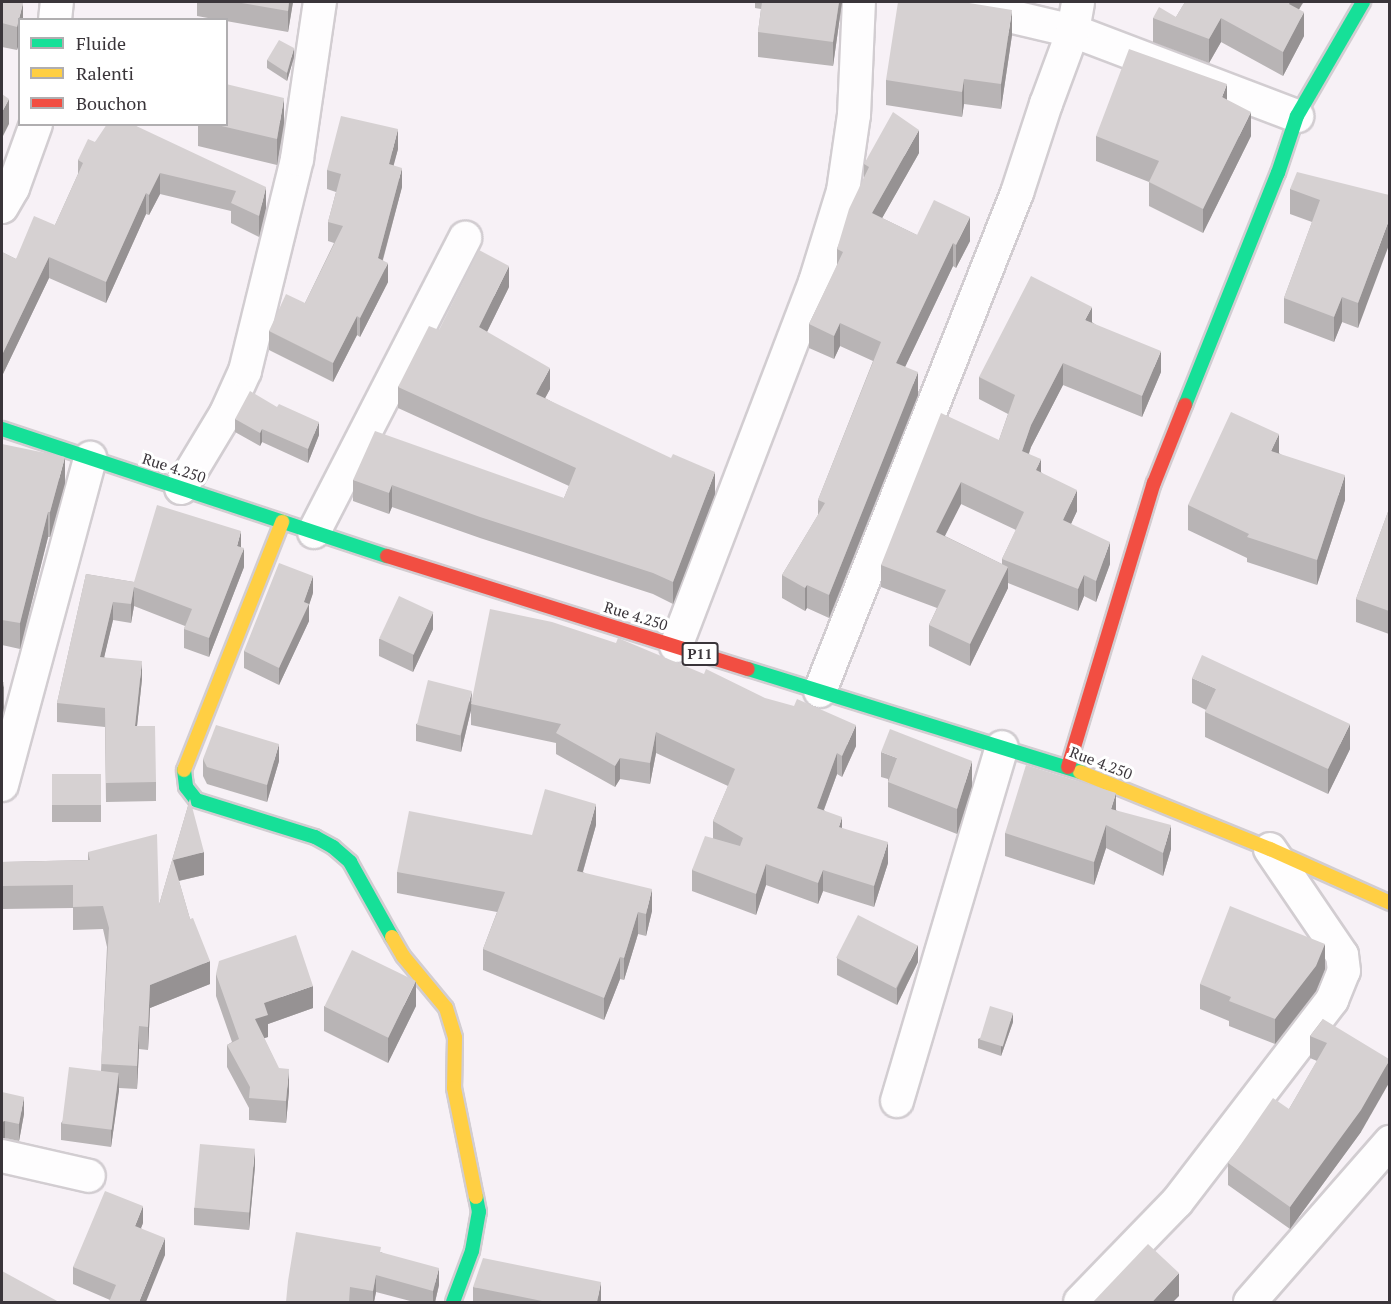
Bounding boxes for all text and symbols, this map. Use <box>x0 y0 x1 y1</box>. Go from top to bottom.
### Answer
legend <box>18 18 228 126</box>
text: Fluide <box>76 31 126 55</box>
text: Ralenti <box>76 61 134 85</box>
text: Bouchon <box>76 91 147 115</box>
street label: Rue 4.250 <box>140 449 208 487</box>
street label: Rue 4.250 <box>602 598 670 634</box>
road number: P11 <box>680 643 720 665</box>
street label: Rue 4.250 <box>1067 743 1135 783</box>

